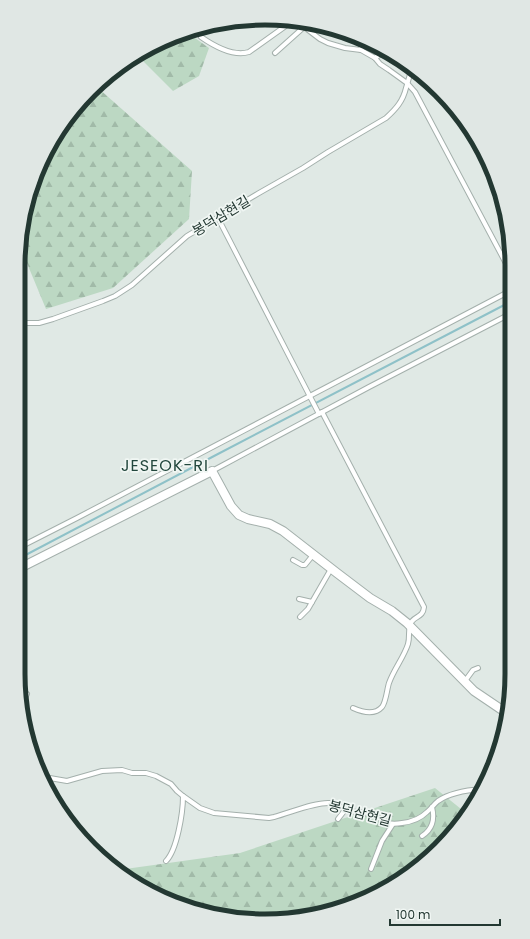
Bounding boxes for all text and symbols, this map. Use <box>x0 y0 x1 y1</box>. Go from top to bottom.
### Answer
street label: 봉덕삼현길 <box>188 191 254 241</box>
district label: JESEOK-RI <box>121 454 209 477</box>
street label: 봉덕삼현길 <box>326 795 394 831</box>
scale bar <box>390 901 500 927</box>
text: 100 m <box>396 906 430 923</box>

